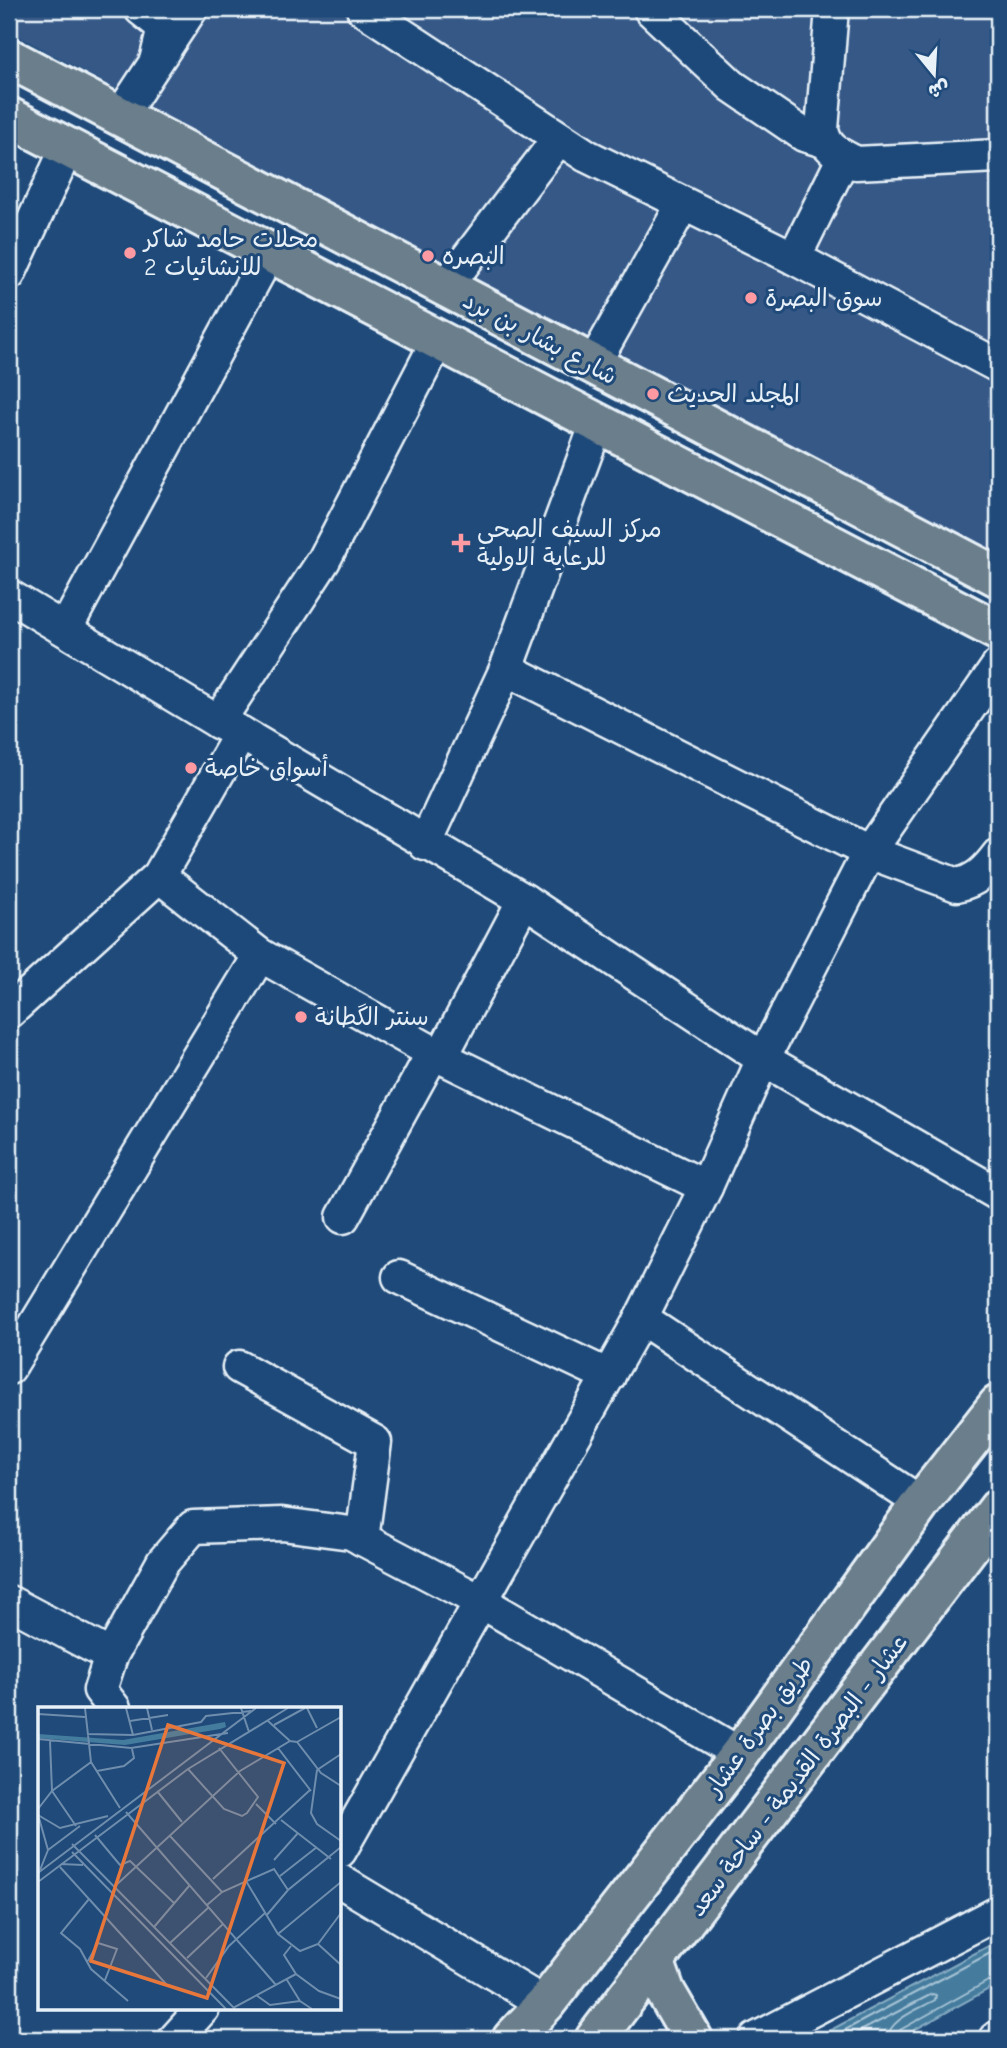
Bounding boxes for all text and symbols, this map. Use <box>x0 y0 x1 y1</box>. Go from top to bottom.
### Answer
north arrow <box>898 38 968 108</box>
text: ش <box>926 76 952 103</box>
place label: محلات حامد شاكر للانشائيات 2 <box>142 225 318 281</box>
place label: البصره <box>442 242 505 270</box>
marker: محلات حامد شاكر للانشائيات 2 <box>122 245 138 261</box>
marker: البصره <box>420 248 436 264</box>
place label: سوق البصرة <box>765 284 882 313</box>
street label: شارع بشار بن برد <box>457 286 622 393</box>
marker: سوق البصرة <box>743 290 759 306</box>
place label: المجلد الحديث <box>667 380 800 408</box>
marker: المجلد الحديث <box>645 386 661 402</box>
place label: مركز السيف الصحي للرعاية الاولية <box>477 515 662 571</box>
marker: مركز السيف الصحي للرعاية الاولية <box>451 533 471 553</box>
place label: أسواق خاصة <box>205 753 328 783</box>
marker: أسواق خاصة <box>183 760 199 776</box>
place label: سنتر الگطانة <box>315 1003 429 1031</box>
marker: سنتر الگطانة <box>293 1009 309 1025</box>
street label: عشار - البصرة القديمة - ساحة سعد <box>683 1628 913 1922</box>
street label: طريق بصرة عشار <box>698 1651 819 1803</box>
inset map <box>38 1707 341 2010</box>

